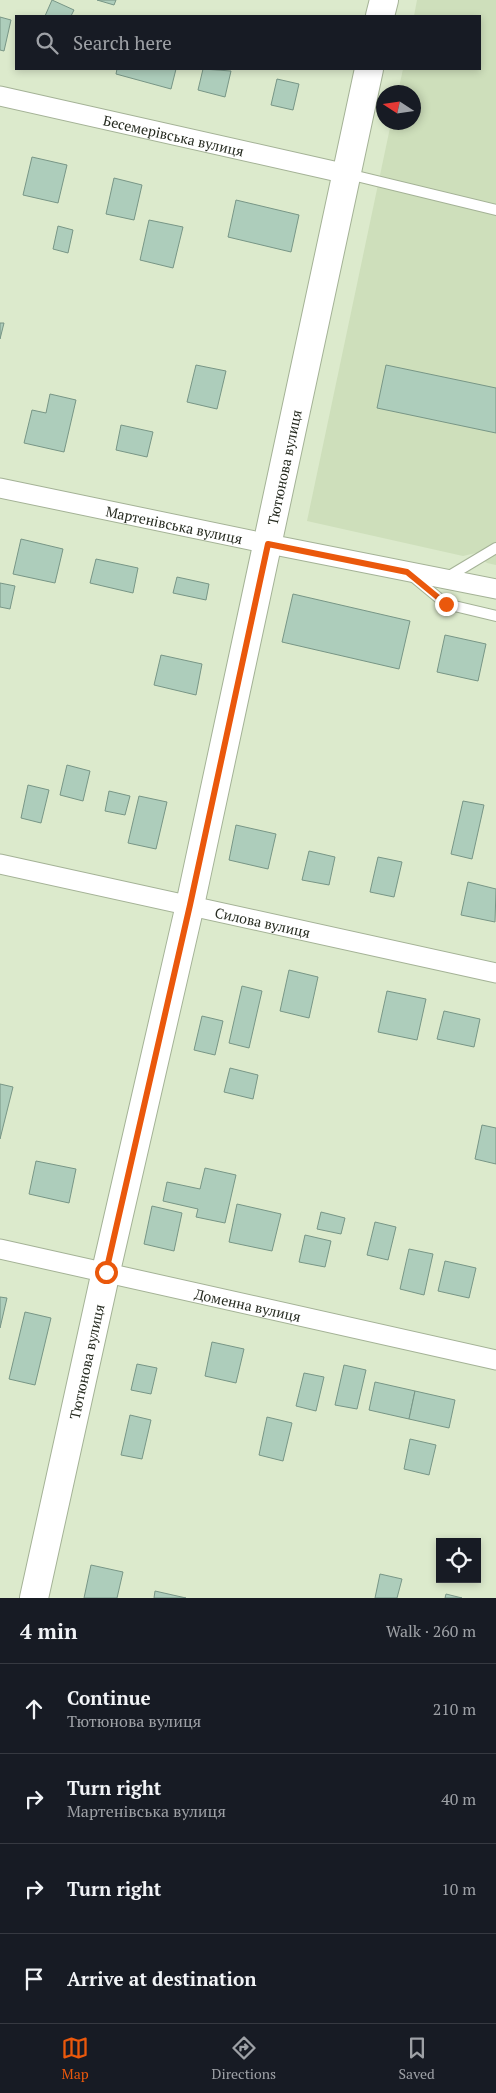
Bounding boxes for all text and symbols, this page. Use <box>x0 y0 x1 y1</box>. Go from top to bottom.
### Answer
search box <box>15 15 481 70</box>
icon: search <box>33 29 61 57</box>
text: Search here <box>73 30 172 55</box>
north arrow <box>376 85 421 130</box>
street label: Бесемерівська вулиця <box>101 110 246 160</box>
street label: Тютюнова вулиця <box>262 408 305 527</box>
street label: Мартенівська вулиця <box>104 501 244 548</box>
route end <box>435 593 458 616</box>
street label: Силова вулиця <box>213 902 312 941</box>
route start <box>95 1261 118 1284</box>
street label: Доменна вулиця <box>193 1283 303 1326</box>
street label: Тютюнова вулиця <box>64 1302 108 1421</box>
map controls <box>436 1538 481 1583</box>
button: locate <box>436 1538 481 1583</box>
text: 4 min <box>20 1617 77 1645</box>
text: Walk · 260 m <box>386 1620 476 1642</box>
text: Continue <box>67 1685 151 1710</box>
icon: ahead <box>20 1695 48 1723</box>
text: 210 m <box>433 1698 476 1720</box>
text: Тютюнова вулиця <box>67 1710 201 1732</box>
text: Turn right <box>67 1775 161 1800</box>
icon: right <box>20 1785 48 1813</box>
text: 40 m <box>441 1788 476 1810</box>
text: Мартенівська вулиця <box>67 1800 226 1822</box>
icon: right <box>20 1875 48 1903</box>
text: Turn right <box>67 1876 161 1901</box>
text: 10 m <box>441 1878 476 1900</box>
icon: arrive <box>20 1965 48 1993</box>
text: Arrive at destination <box>67 1966 256 1991</box>
tab: Map <box>61 2034 89 2083</box>
tab: Directions <box>212 2034 276 2083</box>
tab: Saved <box>399 2034 435 2083</box>

